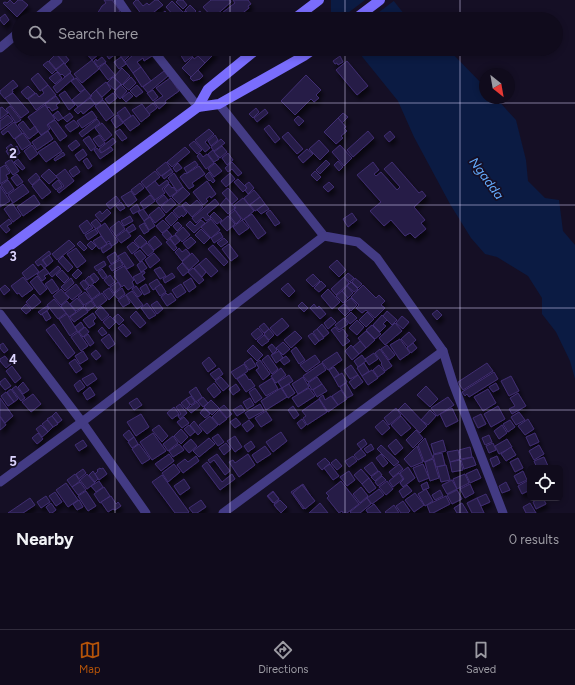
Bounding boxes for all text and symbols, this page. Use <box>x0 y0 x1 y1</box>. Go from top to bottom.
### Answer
search box <box>12 12 563 56</box>
icon: search <box>26 23 48 45</box>
text: Search here <box>58 25 138 43</box>
north arrow <box>479 68 515 104</box>
text: 2 <box>9 146 17 161</box>
water label: Ngadda <box>466 154 507 202</box>
text: 3 <box>9 249 17 264</box>
text: 4 <box>9 352 17 367</box>
text: 5 <box>9 454 17 469</box>
map controls <box>527 465 563 501</box>
button: locate <box>527 465 563 501</box>
text: Nearby <box>16 529 74 549</box>
text: 0 results <box>509 532 559 547</box>
tab: Map <box>79 639 101 676</box>
tab: Directions <box>258 639 308 676</box>
tab: Saved <box>466 639 496 676</box>

